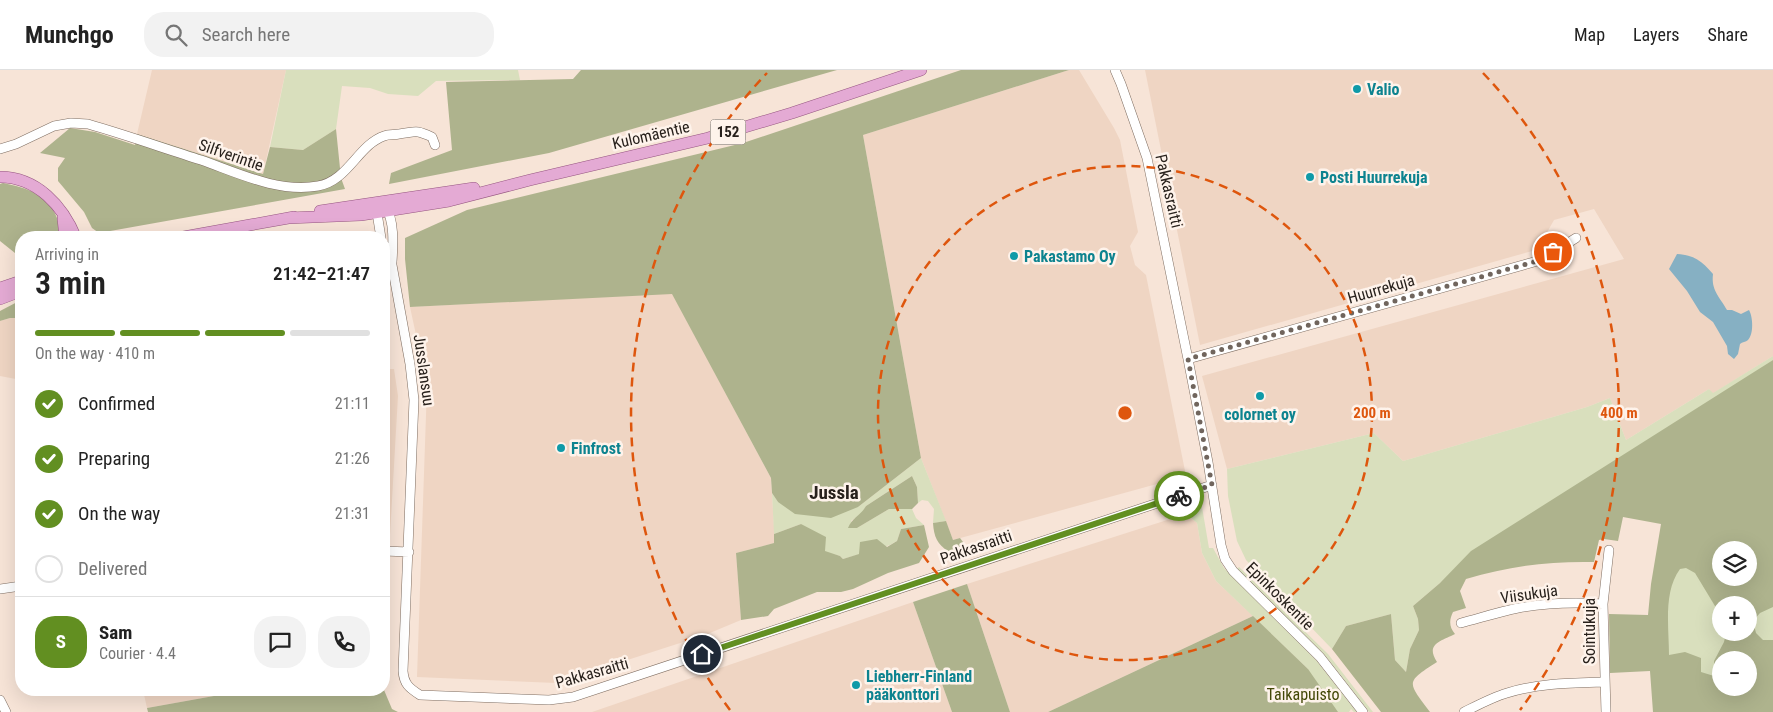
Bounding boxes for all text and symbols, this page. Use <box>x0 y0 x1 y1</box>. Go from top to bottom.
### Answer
search box <box>144 12 494 57</box>
text: Munchgo <box>25 21 114 49</box>
icon: search <box>162 21 190 49</box>
text: Search here <box>202 23 290 46</box>
text: Map <box>1574 24 1605 45</box>
text: Layers <box>1633 24 1680 45</box>
text: Share <box>1708 24 1748 45</box>
place label: Valio <box>1367 80 1399 99</box>
marker: Valio <box>1351 83 1363 95</box>
street label: Kulomäentie <box>610 117 692 153</box>
road number: 152 <box>710 120 746 144</box>
street label: Silfverintie <box>196 135 266 175</box>
street label: Pakkasraitti <box>1151 152 1187 230</box>
place label: Posti Huurrekuja <box>1320 168 1428 187</box>
marker: Posti Huurrekuja <box>1304 171 1316 183</box>
pin <box>1532 231 1574 273</box>
icon: bag <box>1539 238 1567 266</box>
text: Arriving in <box>35 245 99 264</box>
place label: Pakastamo Oy <box>1024 247 1116 266</box>
marker: Pakastamo Oy <box>1008 250 1020 262</box>
text: 21:42–21:47 <box>273 262 370 285</box>
text: 3 min <box>35 264 106 302</box>
street label: Huurrekuja <box>1345 270 1417 308</box>
street label: Jusslansuu <box>410 333 438 407</box>
text: On the way · 410 m <box>35 344 155 363</box>
icon: check <box>35 390 63 418</box>
marker: colornet oy <box>1254 390 1266 402</box>
text: Confirmed <box>78 392 155 415</box>
text: 21:11 <box>335 394 370 413</box>
centre of rings <box>1116 404 1134 422</box>
text: 200 m <box>1353 404 1391 422</box>
text: 400 m <box>1600 404 1638 422</box>
place label: colornet oy <box>1224 405 1296 424</box>
place label: Finfrost <box>571 439 621 458</box>
marker: Finfrost <box>555 442 567 454</box>
icon: check <box>35 445 63 473</box>
text: Preparing <box>78 447 150 470</box>
text: 21:26 <box>335 449 370 468</box>
courier <box>1154 471 1204 521</box>
district label: Jussla <box>809 481 859 504</box>
icon: bike <box>1165 482 1193 510</box>
icon: check <box>35 500 63 528</box>
text: On the way <box>78 502 160 525</box>
text: 21:31 <box>335 504 370 523</box>
street label: Pakkasraitti <box>938 526 1014 568</box>
map controls <box>1712 541 1757 696</box>
button: layers <box>1712 541 1757 586</box>
text: Delivered <box>78 557 147 580</box>
street label: Epinkoskentie <box>1242 558 1318 634</box>
street label: Viisukuja <box>1499 581 1559 607</box>
button: + <box>1712 596 1757 641</box>
street label: Sointukuja <box>1580 598 1599 664</box>
button: chat <box>254 616 306 668</box>
button: phone <box>318 616 370 668</box>
text: Sam <box>99 621 132 644</box>
text: S <box>56 630 66 653</box>
pin <box>681 633 723 675</box>
icon: home <box>688 640 716 668</box>
text: Courier · 4.4 <box>99 644 176 663</box>
button: − <box>1712 651 1757 696</box>
street label: Pakkasraitti <box>553 654 631 692</box>
place label: Liebherr-Finland pääkonttori <box>866 667 972 704</box>
marker: Liebherr-Finland pääkonttori <box>850 679 862 691</box>
park label: Taikapuisto <box>1267 685 1339 704</box>

